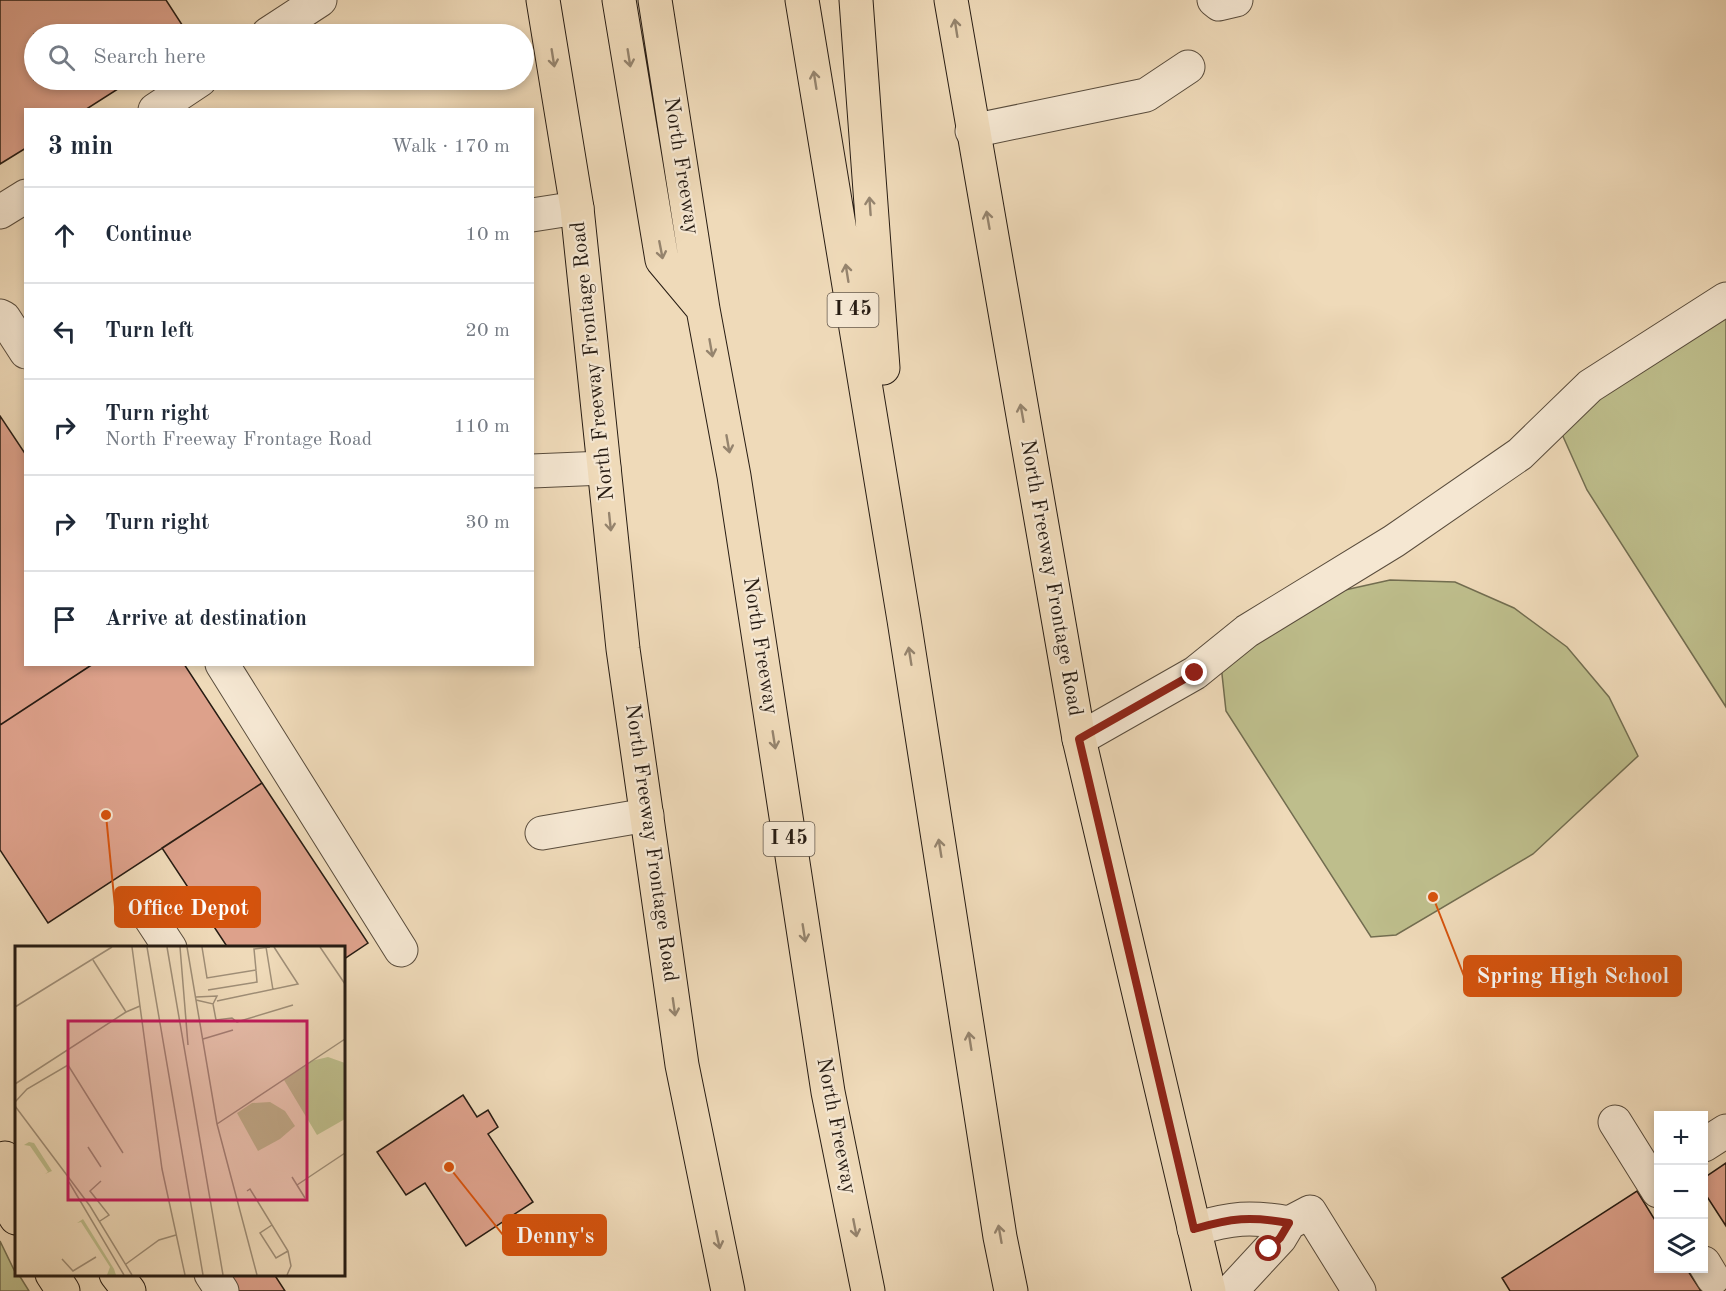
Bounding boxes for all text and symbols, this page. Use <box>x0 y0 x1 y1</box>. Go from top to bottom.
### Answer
one-way arrow <box>950 19 961 39</box>
search box <box>24 24 534 90</box>
icon: search <box>45 41 78 74</box>
text: Search here <box>93 46 206 68</box>
one-way arrow <box>547 47 558 67</box>
one-way arrow <box>623 47 634 67</box>
one-way arrow <box>810 71 821 91</box>
street label: North Freeway <box>660 96 702 236</box>
text: 3 min <box>48 134 113 160</box>
text: Walk · 170 m <box>391 137 510 157</box>
one-way arrow <box>865 197 876 217</box>
one-way arrow <box>982 211 993 231</box>
icon: ahead <box>48 219 81 252</box>
street label: North Freeway Frontage Road <box>568 220 618 502</box>
text: Continue <box>105 224 192 246</box>
text: 10 m <box>465 225 510 245</box>
one-way arrow <box>656 240 667 259</box>
one-way arrow <box>841 263 852 283</box>
road number: I 45 <box>828 293 878 327</box>
icon: left <box>48 315 81 348</box>
text: Turn left <box>105 320 194 342</box>
text: 20 m <box>465 321 510 341</box>
one-way arrow <box>706 337 717 357</box>
text: Turn right <box>105 403 209 425</box>
one-way arrow <box>1016 403 1027 423</box>
icon: right <box>48 411 81 444</box>
text: 110 m <box>454 417 510 437</box>
text: North Freeway Frontage Road <box>105 430 372 450</box>
one-way arrow <box>723 433 734 453</box>
street label: North Freeway Frontage Road <box>1016 438 1086 718</box>
icon: right <box>48 507 81 540</box>
text: Turn right <box>105 512 209 534</box>
one-way arrow <box>605 512 616 532</box>
text: 30 m <box>465 513 510 533</box>
street label: North Freeway <box>739 576 781 716</box>
icon: arrive <box>48 603 81 636</box>
text: Arrive at destination <box>105 608 307 630</box>
one-way arrow <box>904 646 915 666</box>
route end <box>1181 659 1207 685</box>
street label: North Freeway Frontage Road <box>621 703 681 983</box>
one-way arrow <box>769 730 780 750</box>
road number: I 45 <box>764 822 814 856</box>
one-way arrow <box>934 839 945 859</box>
callout: Office Depot <box>115 887 260 927</box>
text: Office Depot <box>127 898 249 920</box>
one-way arrow <box>798 923 809 942</box>
inset map <box>15 946 345 1276</box>
callout: Spring High School <box>1464 956 1681 996</box>
text: Spring High School <box>1477 966 1670 988</box>
one-way arrow <box>669 996 680 1016</box>
one-way arrow <box>964 1032 975 1051</box>
street label: North Freeway <box>812 1056 860 1196</box>
map controls <box>1654 1111 1708 1273</box>
button: + <box>1654 1111 1708 1165</box>
button: − <box>1654 1165 1708 1219</box>
callout: Denny's <box>503 1215 606 1255</box>
one-way arrow <box>850 1218 861 1238</box>
button: layers <box>1654 1219 1708 1273</box>
one-way arrow <box>994 1224 1005 1244</box>
text: Denny's <box>516 1226 594 1248</box>
one-way arrow <box>713 1229 724 1249</box>
route start <box>1255 1235 1281 1261</box>

